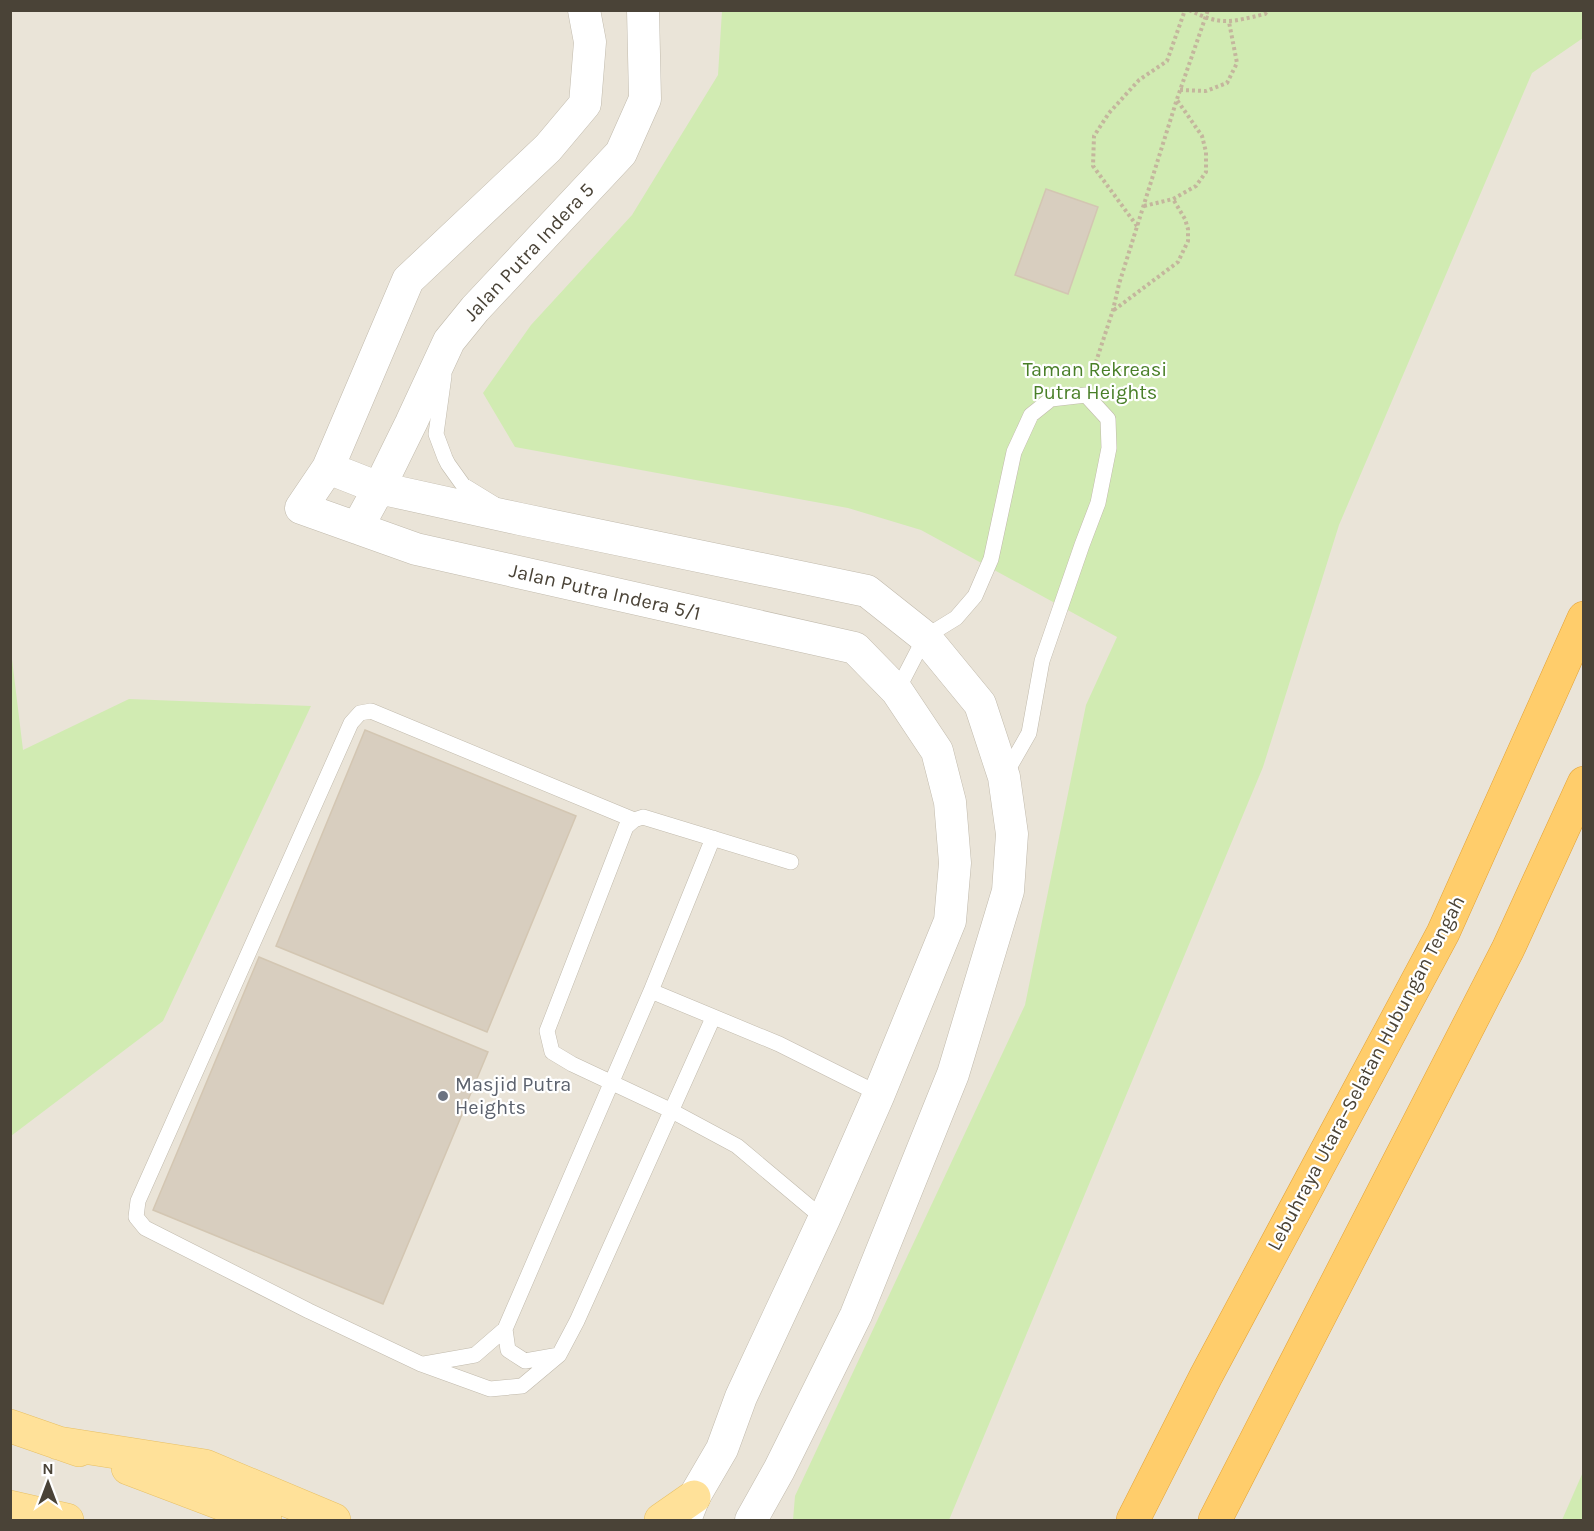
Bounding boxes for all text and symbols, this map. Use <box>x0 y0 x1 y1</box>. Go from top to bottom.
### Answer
street label: Jalan Putra Indera 5 <box>459 178 599 326</box>
park label: Taman Rekreasi Putra Heights <box>1023 358 1167 404</box>
street label: Jalan Putra Indera 5/1 <box>507 559 703 625</box>
street label: Lebuhraya Utara–Selatan Hubungan Tengah <box>1262 892 1470 1254</box>
place label: Masjid Putra Heights <box>455 1073 571 1119</box>
marker: Masjid Putra Heights <box>436 1089 450 1103</box>
north arrow <box>18 1453 78 1513</box>
text: N <box>42 1459 54 1478</box>

